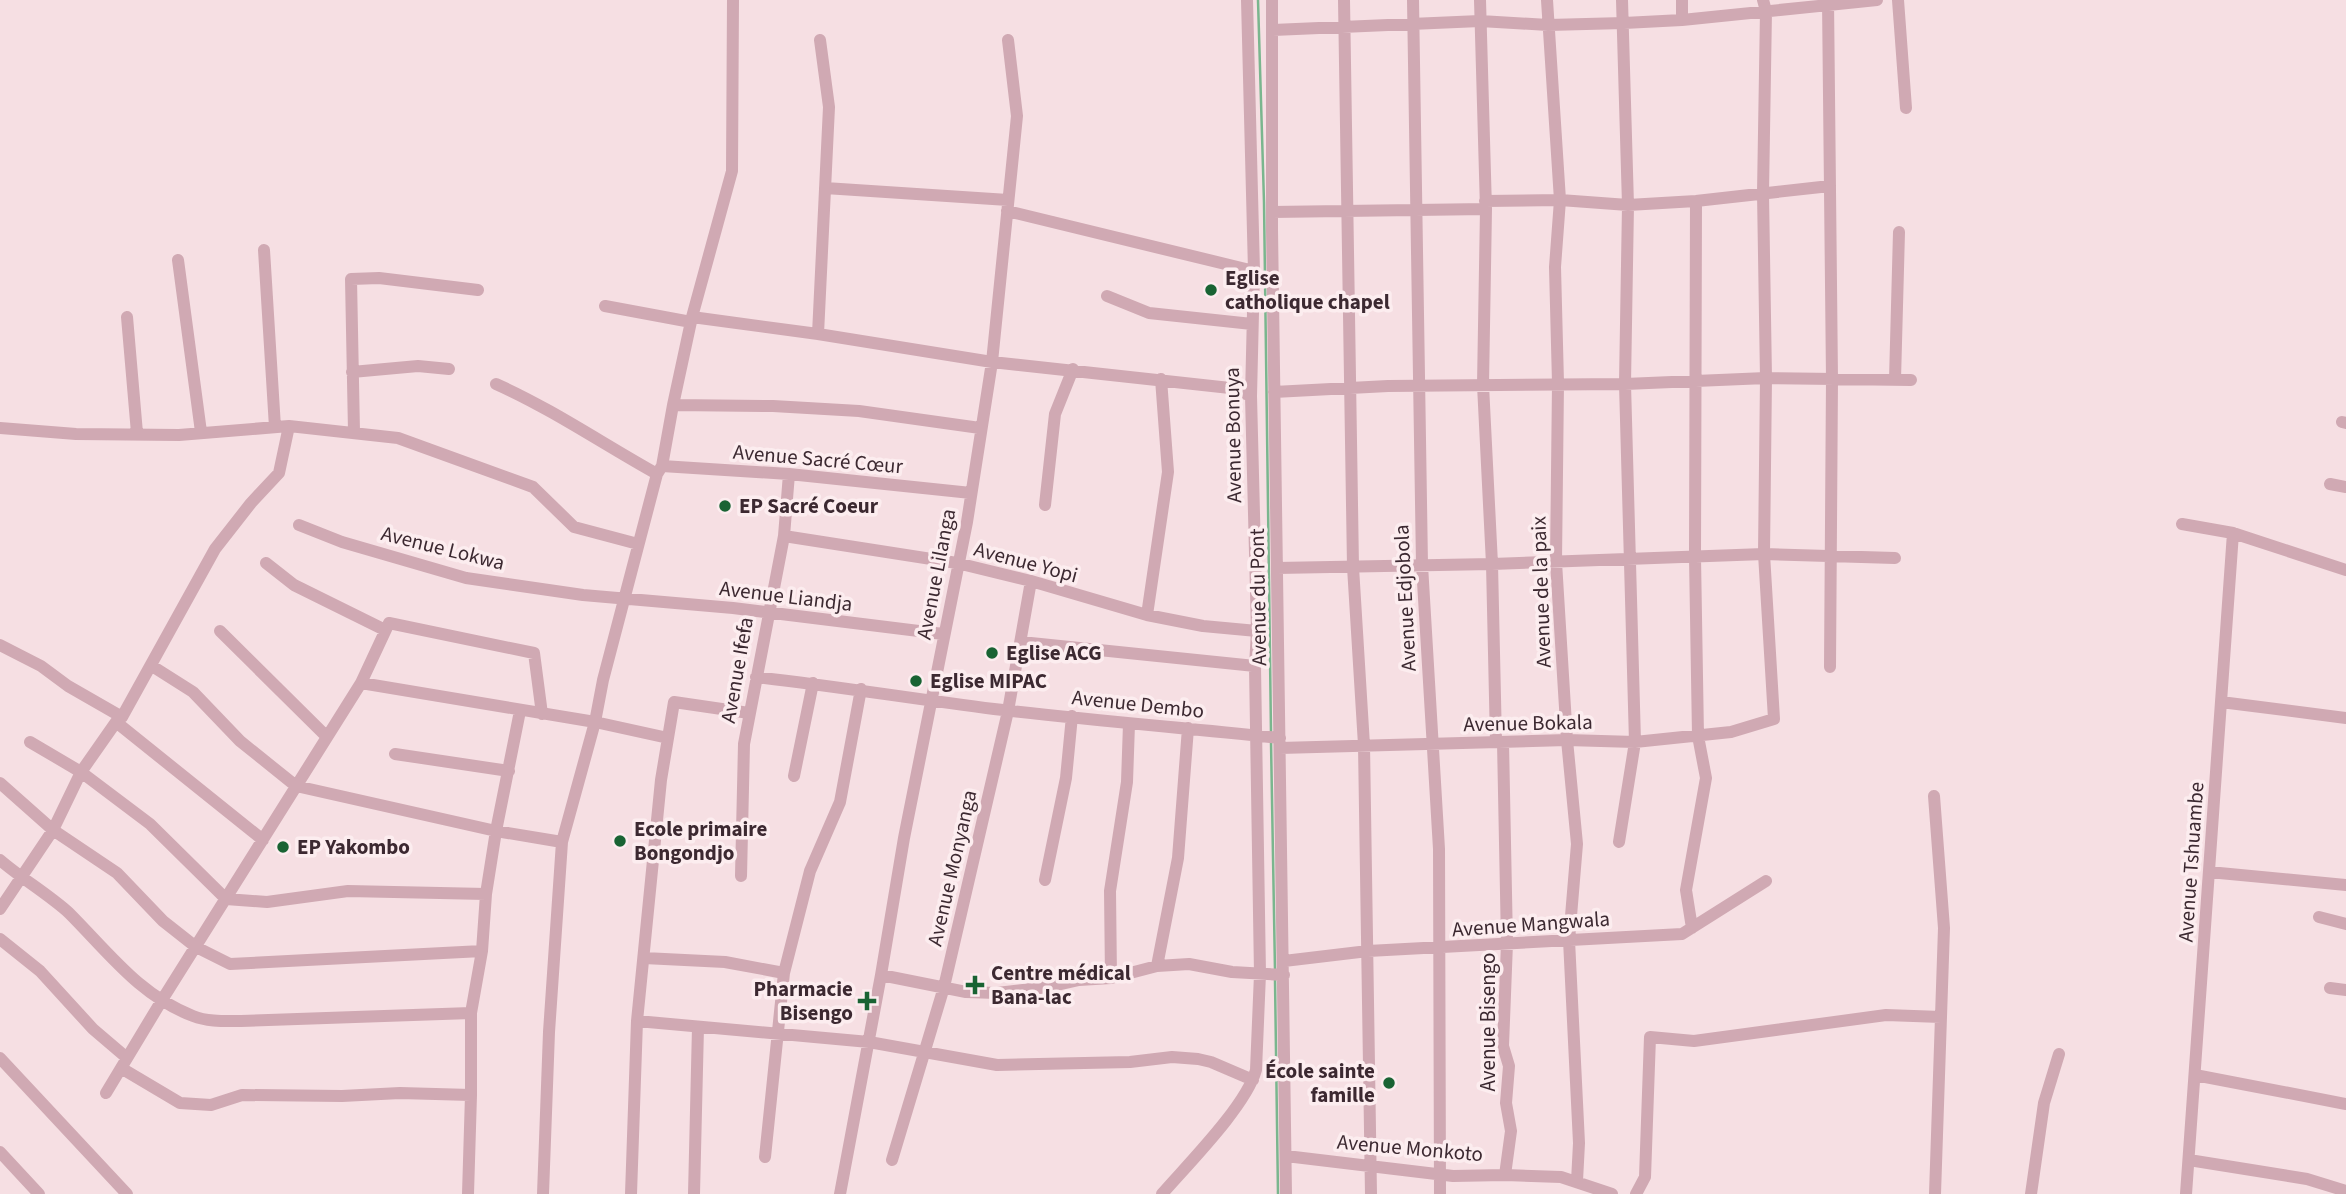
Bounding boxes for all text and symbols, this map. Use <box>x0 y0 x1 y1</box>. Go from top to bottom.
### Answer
place label: Eglise catholique chapel <box>1225 263 1390 317</box>
marker: Eglise catholique chapel <box>1203 282 1219 298</box>
street label: Avenue Bonuya <box>1217 367 1249 503</box>
street label: Avenue Sacré Cœur <box>732 437 905 481</box>
place label: EP Sacré Coeur <box>739 491 879 521</box>
marker: EP Sacré Coeur <box>717 498 733 514</box>
street label: Avenue Lilanga <box>909 506 963 642</box>
street label: Avenue de la paix <box>1523 515 1559 668</box>
street label: Avenue Lokwa <box>378 518 508 578</box>
street label: Avenue Edjobola <box>1386 524 1424 672</box>
street label: Avenue du Pont <box>1242 528 1274 666</box>
street label: Avenue Yopi <box>971 534 1081 590</box>
street label: Avenue Liandja <box>718 573 854 619</box>
street label: Avenue Ifefa <box>713 615 761 725</box>
place label: Eglise ACG <box>1006 638 1102 668</box>
marker: Eglise ACG <box>984 645 1000 661</box>
place label: Eglise MIPAC <box>930 666 1047 696</box>
marker: Eglise MIPAC <box>908 673 924 689</box>
street label: Avenue Dembo <box>1070 682 1206 726</box>
street label: Avenue Bokala <box>1463 707 1593 739</box>
street label: Avenue Tshuambe <box>2170 781 2212 943</box>
street label: Avenue Monyanga <box>919 787 985 949</box>
place label: Ecole primaire Bongondjo <box>634 814 767 868</box>
place label: EP Yakombo <box>297 832 410 862</box>
marker: Ecole primaire Bongondjo <box>612 833 628 849</box>
marker: EP Yakombo <box>275 839 291 855</box>
street label: Avenue Mangwala <box>1451 904 1611 944</box>
street label: Avenue Bisengo <box>1473 953 1503 1091</box>
place label: Centre médical Bana-lac <box>991 958 1131 1012</box>
place label: Pharmacie Bisengo <box>754 974 853 1028</box>
marker: Centre médical Bana-lac <box>965 975 985 995</box>
marker: Pharmacie Bisengo <box>859 993 875 1009</box>
place label: École sainte famille <box>1265 1056 1375 1110</box>
marker: École sainte famille <box>1381 1075 1397 1091</box>
street label: Avenue Monkoto <box>1336 1127 1484 1169</box>

